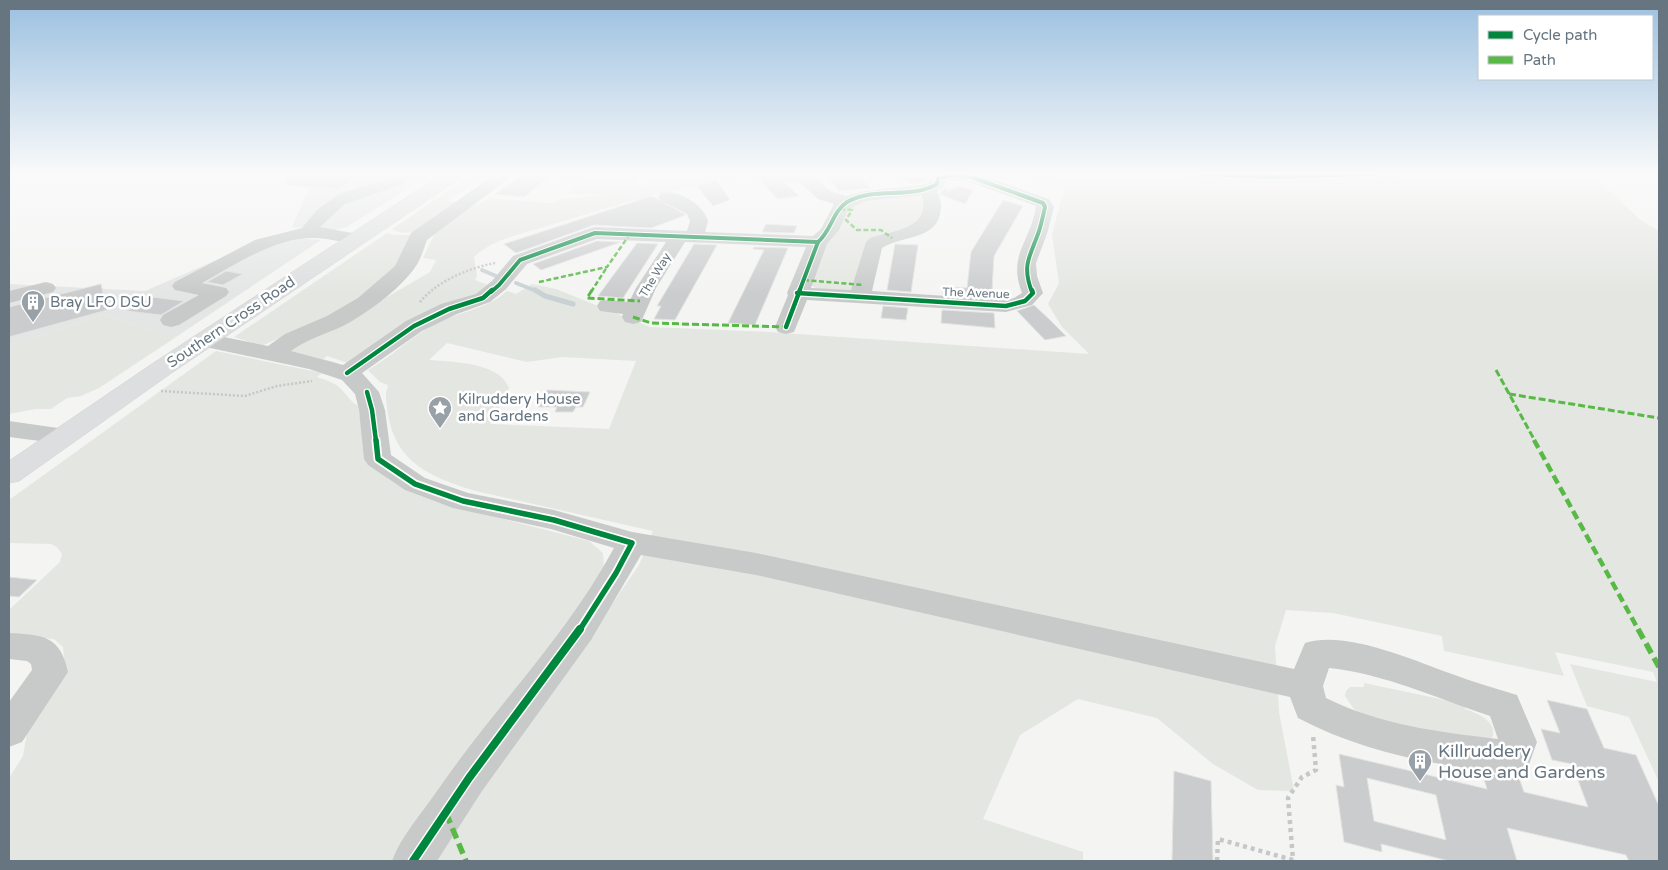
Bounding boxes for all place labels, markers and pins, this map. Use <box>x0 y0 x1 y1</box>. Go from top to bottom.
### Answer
building icon: Bray LFO DSU <box>20 289 46 323</box>
place label: Bray LFO DSU <box>50 293 152 311</box>
place label: Kilruddery House and Gardens <box>458 390 581 425</box>
place icon: Kilruddery House and Gardens <box>427 395 453 429</box>
place label: Killruddery House and Gardens <box>1438 740 1605 783</box>
building icon: Killruddery House and Gardens <box>1407 748 1433 782</box>

